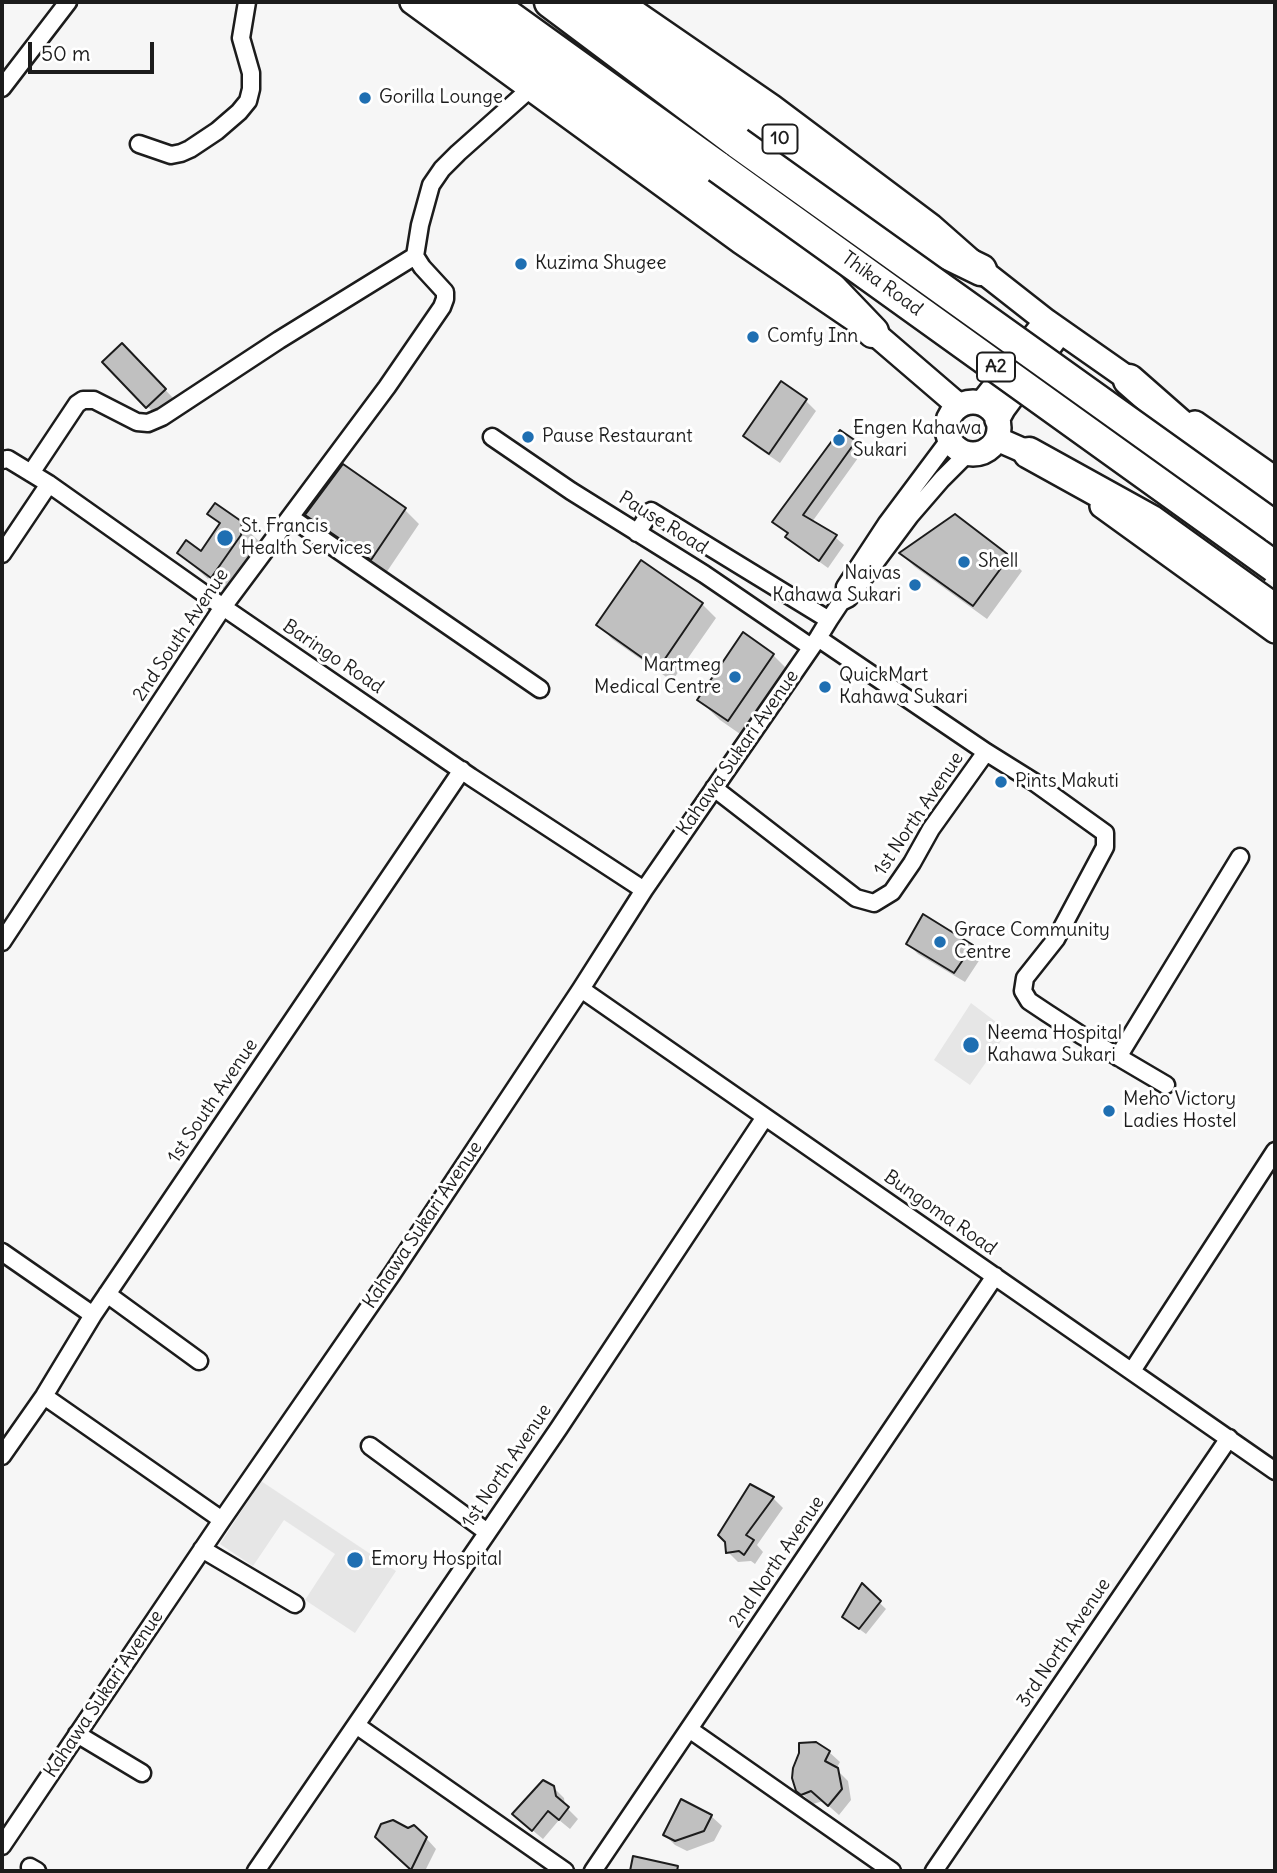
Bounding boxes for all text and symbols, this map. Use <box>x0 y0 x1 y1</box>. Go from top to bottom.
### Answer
scale bar <box>32 28 158 72</box>
text: 50 m <box>41 40 90 67</box>
place label: Gorilla Lounge <box>379 87 503 109</box>
marker: Gorilla Lounge <box>357 90 373 106</box>
road number: 10 <box>762 124 798 154</box>
street label: Thika Road <box>837 247 927 321</box>
place label: Kuzima Shugee <box>535 253 667 275</box>
marker: Kuzima Shugee <box>513 256 529 272</box>
place label: Comfy Inn <box>767 326 858 348</box>
marker: Comfy Inn <box>745 329 761 345</box>
road number: A2 <box>977 352 1015 382</box>
place label: Engen Kahawa Sukari <box>853 418 981 462</box>
place label: Pause Restaurant <box>542 426 693 448</box>
marker: Pause Restaurant <box>520 429 536 445</box>
marker: Engen Kahawa Sukari <box>831 432 847 448</box>
street label: Pause Road <box>614 487 712 559</box>
place label: St. Francis Health Services <box>241 516 372 560</box>
marker: St. Francis Health Services <box>215 528 235 548</box>
place label: Shell <box>978 551 1018 573</box>
marker: Shell <box>956 554 972 570</box>
place label: Naivas Kahawa Sukari <box>772 563 901 607</box>
street label: 2nd South Avenue <box>128 564 234 706</box>
marker: Naivas Kahawa Sukari <box>907 577 923 593</box>
street label: Baringo Road <box>278 615 388 699</box>
place label: Martmeg Medical Centre <box>594 655 721 699</box>
place label: QuickMart Kahawa Sukari <box>839 665 968 709</box>
street label: Kahawa Sukari Avenue <box>672 666 804 840</box>
marker: Martmeg Medical Centre <box>727 669 743 685</box>
marker: QuickMart Kahawa Sukari <box>817 679 833 695</box>
street label: 1st North Avenue <box>869 748 969 880</box>
place label: Pints Makuti <box>1015 771 1119 793</box>
marker: Pints Makuti <box>993 774 1009 790</box>
place label: Grace Community Centre <box>954 920 1110 964</box>
marker: Grace Community Centre <box>932 934 948 950</box>
place label: Neema Hospital Kahawa Sukari <box>987 1023 1122 1067</box>
street label: 1st South Avenue <box>163 1035 263 1167</box>
marker: Neema Hospital Kahawa Sukari <box>961 1035 981 1055</box>
place label: Meho Victory Ladies Hostel <box>1123 1089 1236 1133</box>
marker: Meho Victory Ladies Hostel <box>1101 1103 1117 1119</box>
street label: Kahawa Sukari Avenue <box>359 1137 487 1313</box>
street label: Bungoma Road <box>879 1166 1001 1260</box>
street label: 1st North Avenue <box>457 1400 557 1532</box>
street label: 2nd North Avenue <box>724 1492 830 1632</box>
place label: Emory Hospital <box>371 1549 502 1571</box>
marker: Emory Hospital <box>345 1550 365 1570</box>
street label: 3rd North Avenue <box>1012 1574 1116 1712</box>
street label: Kahawa Sukari Avenue <box>40 1606 168 1782</box>

